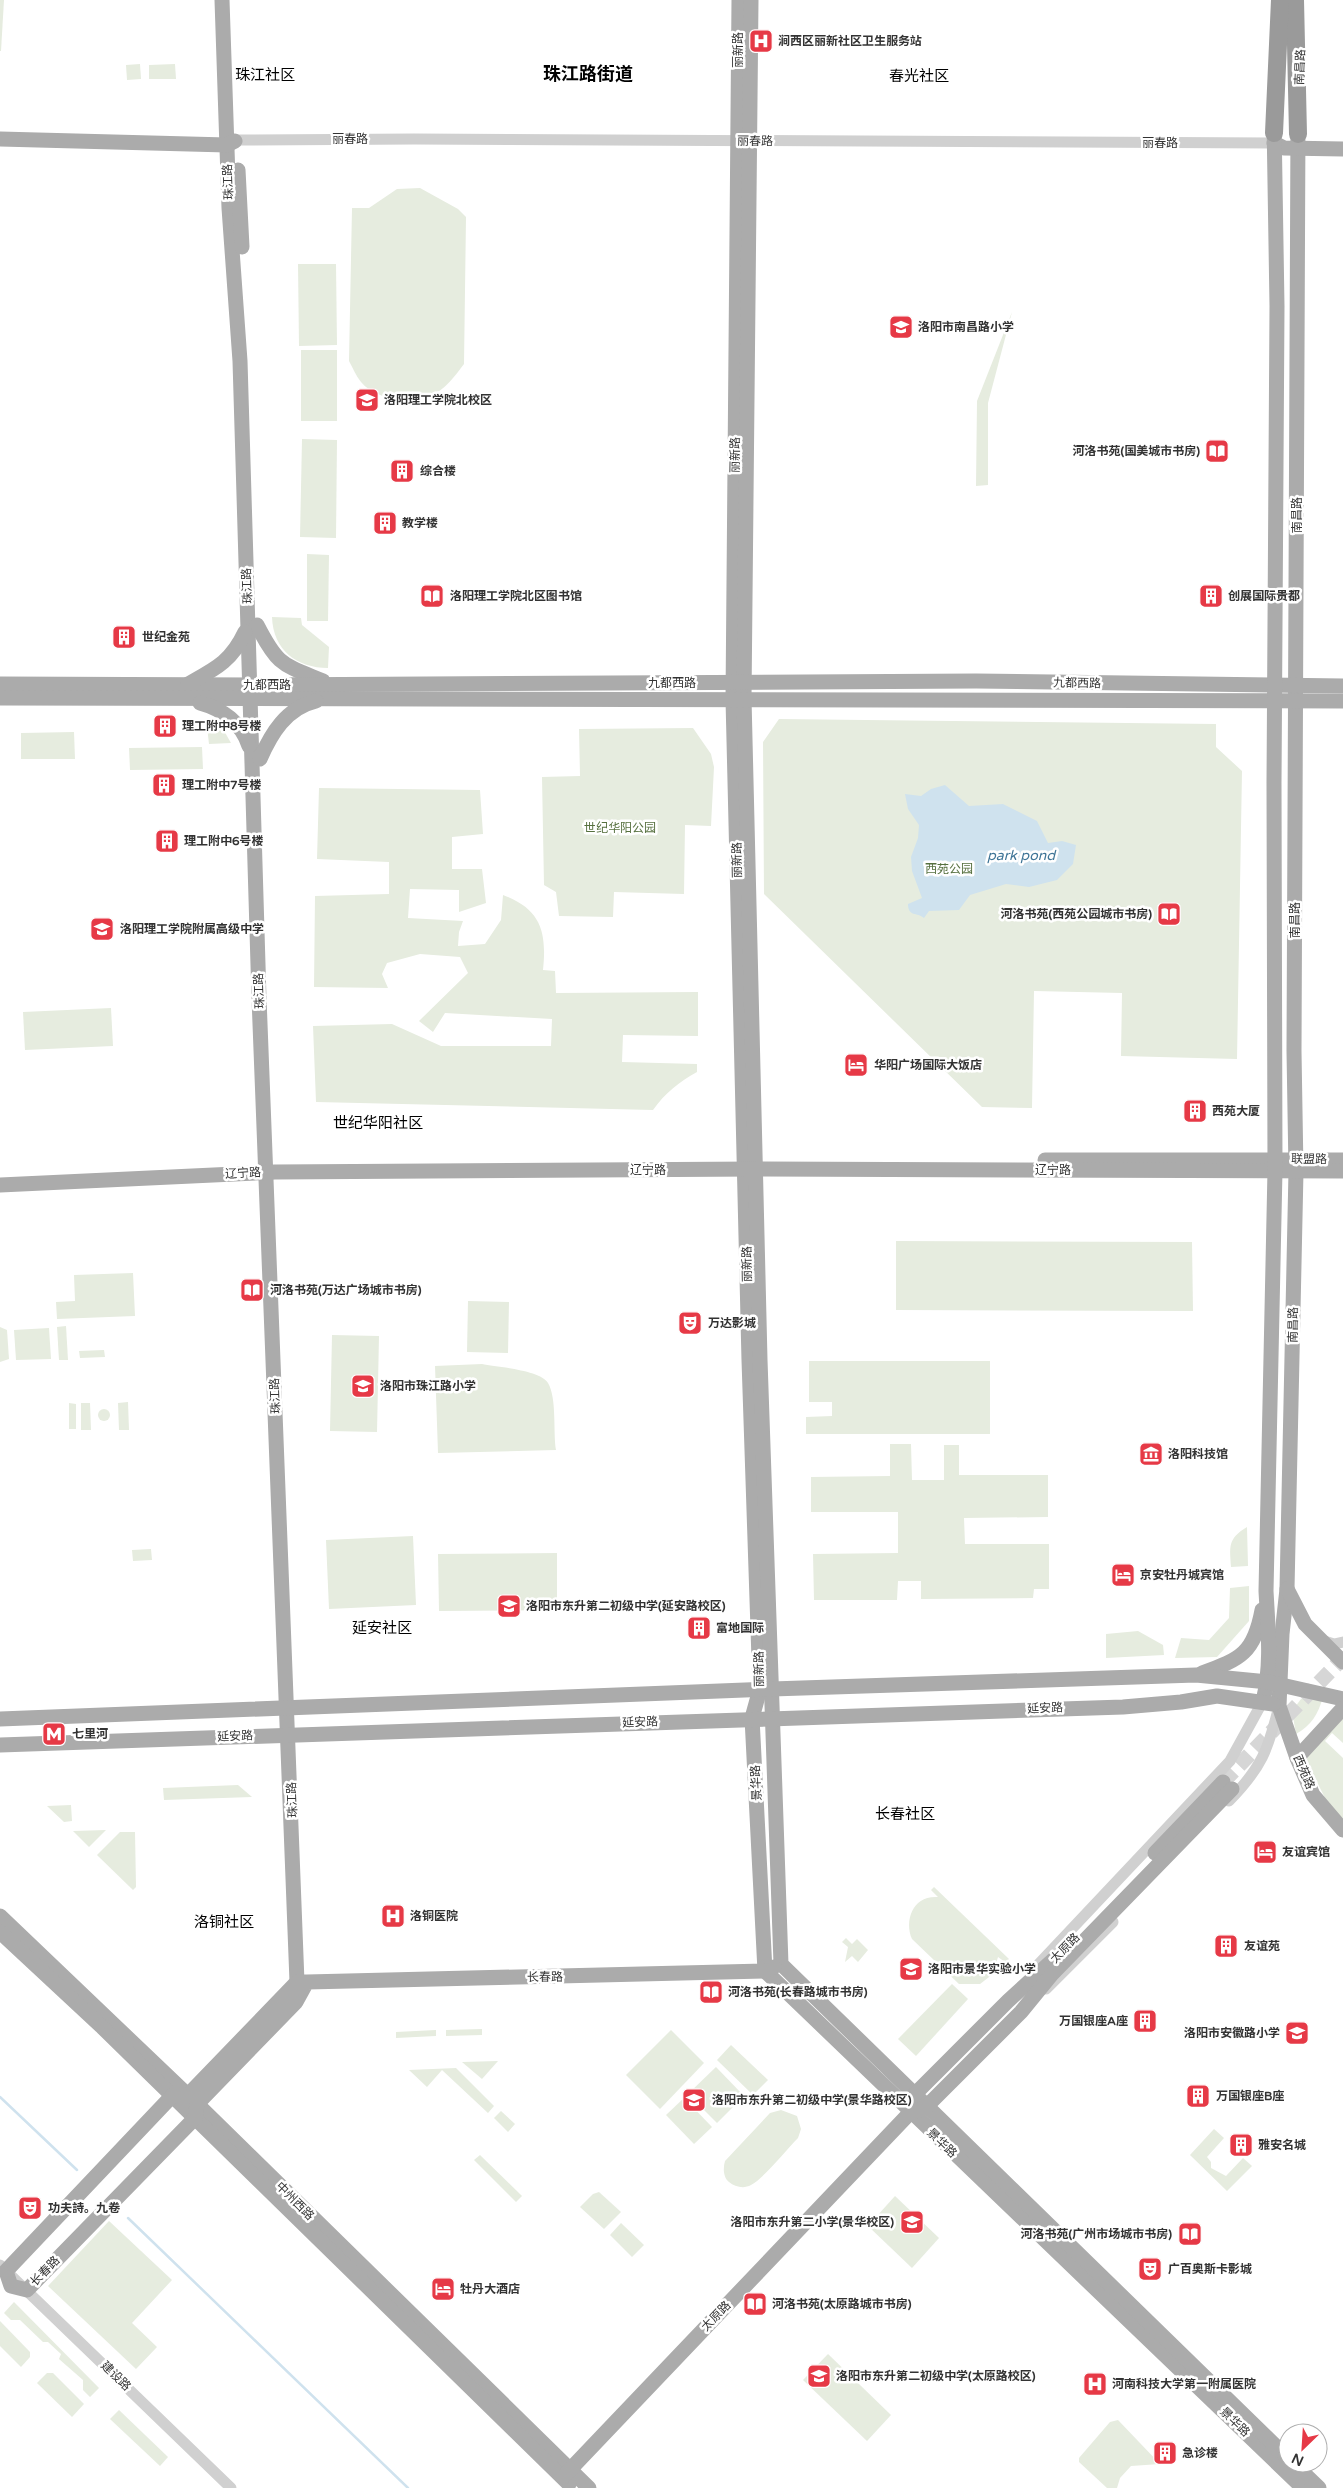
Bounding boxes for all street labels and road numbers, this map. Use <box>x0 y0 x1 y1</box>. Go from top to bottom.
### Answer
street label: 丽新路 <box>731 32 745 68</box>
street label: 南昌路 <box>1292 49 1308 85</box>
street label: 丽春路 <box>332 132 368 146</box>
street label: 丽春路 <box>737 134 773 148</box>
street label: 丽春路 <box>1142 136 1178 150</box>
street label: 珠江路 <box>220 164 236 200</box>
street label: 丽新路 <box>728 437 742 473</box>
street label: 南昌路 <box>1290 497 1304 533</box>
street label: 珠江路 <box>239 568 255 604</box>
street label: 九都西路 <box>648 676 696 690</box>
street label: 九都西路 <box>1053 676 1101 690</box>
street label: 九都西路 <box>243 678 291 692</box>
street label: 丽新路 <box>730 842 744 878</box>
street label: 南昌路 <box>1288 902 1302 938</box>
street label: 珠江路 <box>251 973 267 1009</box>
street label: 联盟路 <box>1291 1152 1327 1166</box>
street label: 辽宁路 <box>630 1163 666 1177</box>
street label: 辽宁路 <box>1035 1163 1071 1177</box>
street label: 辽宁路 <box>225 1165 261 1181</box>
street label: 丽新路 <box>740 1246 754 1282</box>
street label: 南昌路 <box>1286 1307 1300 1343</box>
street label: 珠江路 <box>267 1378 283 1414</box>
street label: 丽新路 <box>752 1651 766 1687</box>
street label: 延安路 <box>1027 1700 1063 1716</box>
street label: 延安路 <box>622 1714 658 1730</box>
street label: 延安路 <box>217 1728 253 1744</box>
street label: 西苑路 <box>1291 1753 1317 1791</box>
street label: 景华路 <box>748 1765 764 1801</box>
street label: 珠江路 <box>284 1782 300 1818</box>
street label: 太原路 <box>1047 1930 1083 1966</box>
street label: 长春路 <box>527 1970 563 1984</box>
street label: 景华路 <box>924 2125 960 2161</box>
street label: 中州西路 <box>273 2179 317 2223</box>
street label: 长春路 <box>27 2253 63 2289</box>
street label: 太原路 <box>698 2298 734 2334</box>
street label: 建设路 <box>98 2358 134 2394</box>
street label: 景华路 <box>1217 2404 1253 2440</box>

